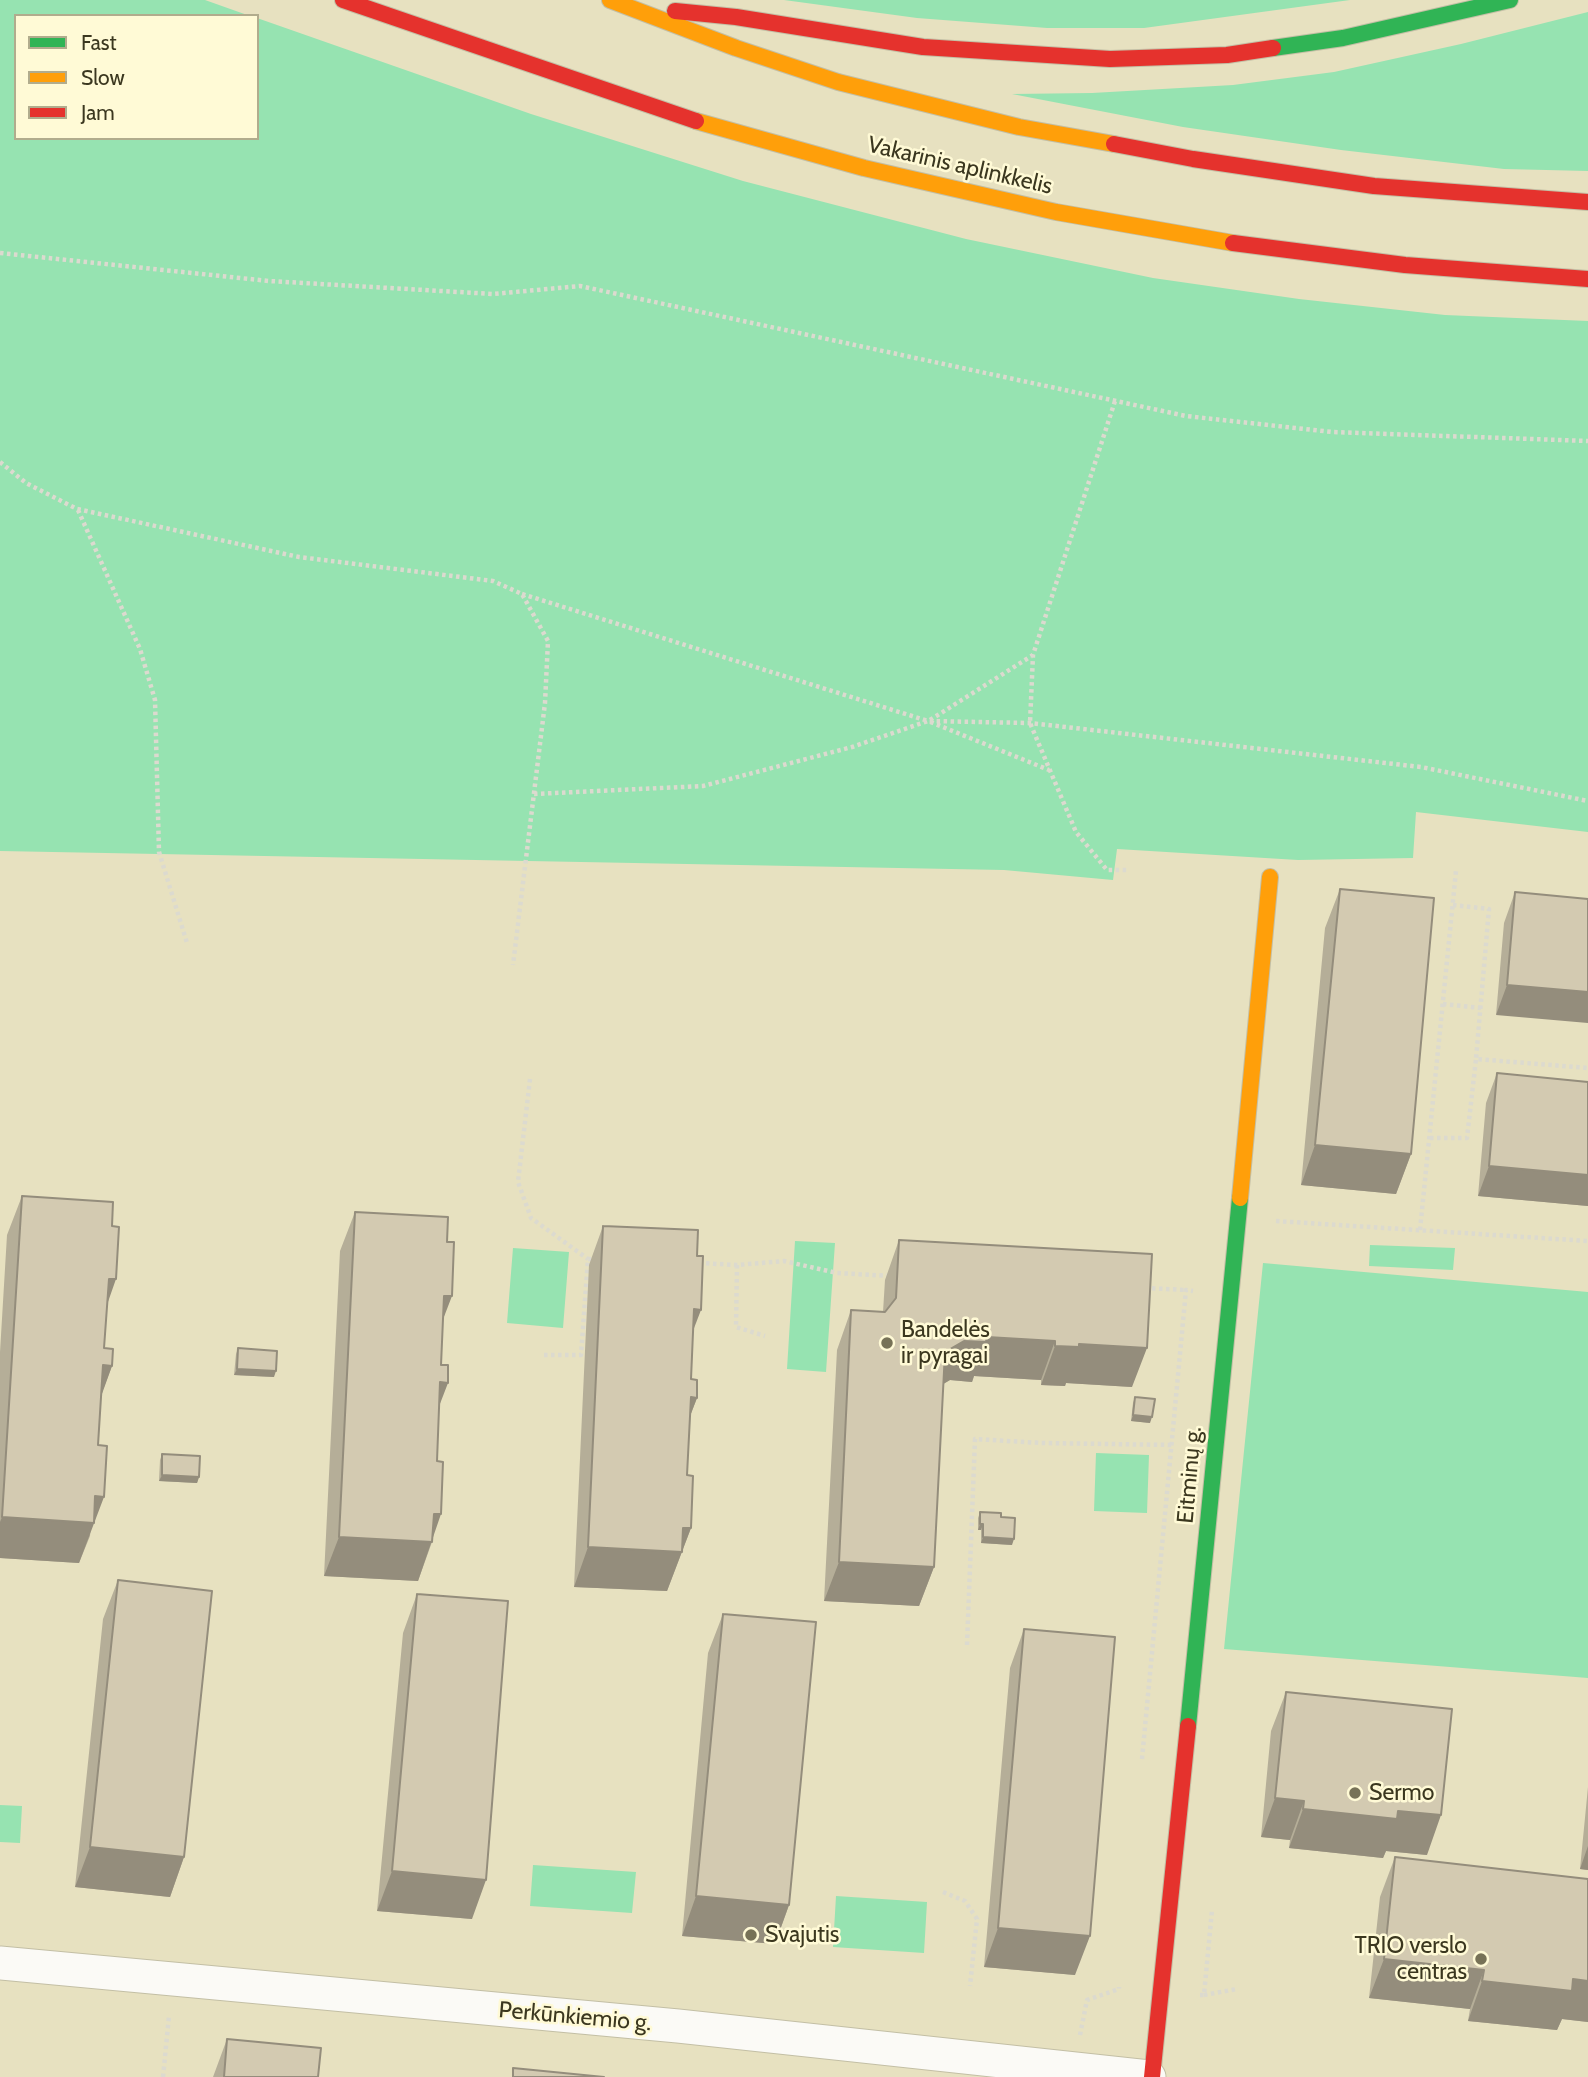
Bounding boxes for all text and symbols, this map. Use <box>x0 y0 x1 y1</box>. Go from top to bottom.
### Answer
legend <box>14 14 259 140</box>
text: Fast <box>81 30 117 55</box>
text: Slow <box>81 65 125 90</box>
text: Jam <box>81 100 115 125</box>
street label: Vakarinis aplinkkelis <box>865 131 1055 201</box>
place label: Bandelės ir pyragai <box>901 1316 990 1370</box>
marker: Bandelės ir pyragai <box>879 1335 895 1351</box>
street label: Eitminų g. <box>1172 1425 1208 1525</box>
place label: Sermo <box>1369 1779 1434 1807</box>
marker: Sermo <box>1347 1785 1363 1801</box>
place label: Svajutis <box>765 1921 839 1949</box>
marker: Svajutis <box>743 1927 759 1943</box>
place label: TRIO verslo centras <box>1354 1932 1467 1986</box>
marker: TRIO verslo centras <box>1473 1951 1489 1967</box>
street label: Perkūnkiemio g. <box>497 1997 653 2037</box>

